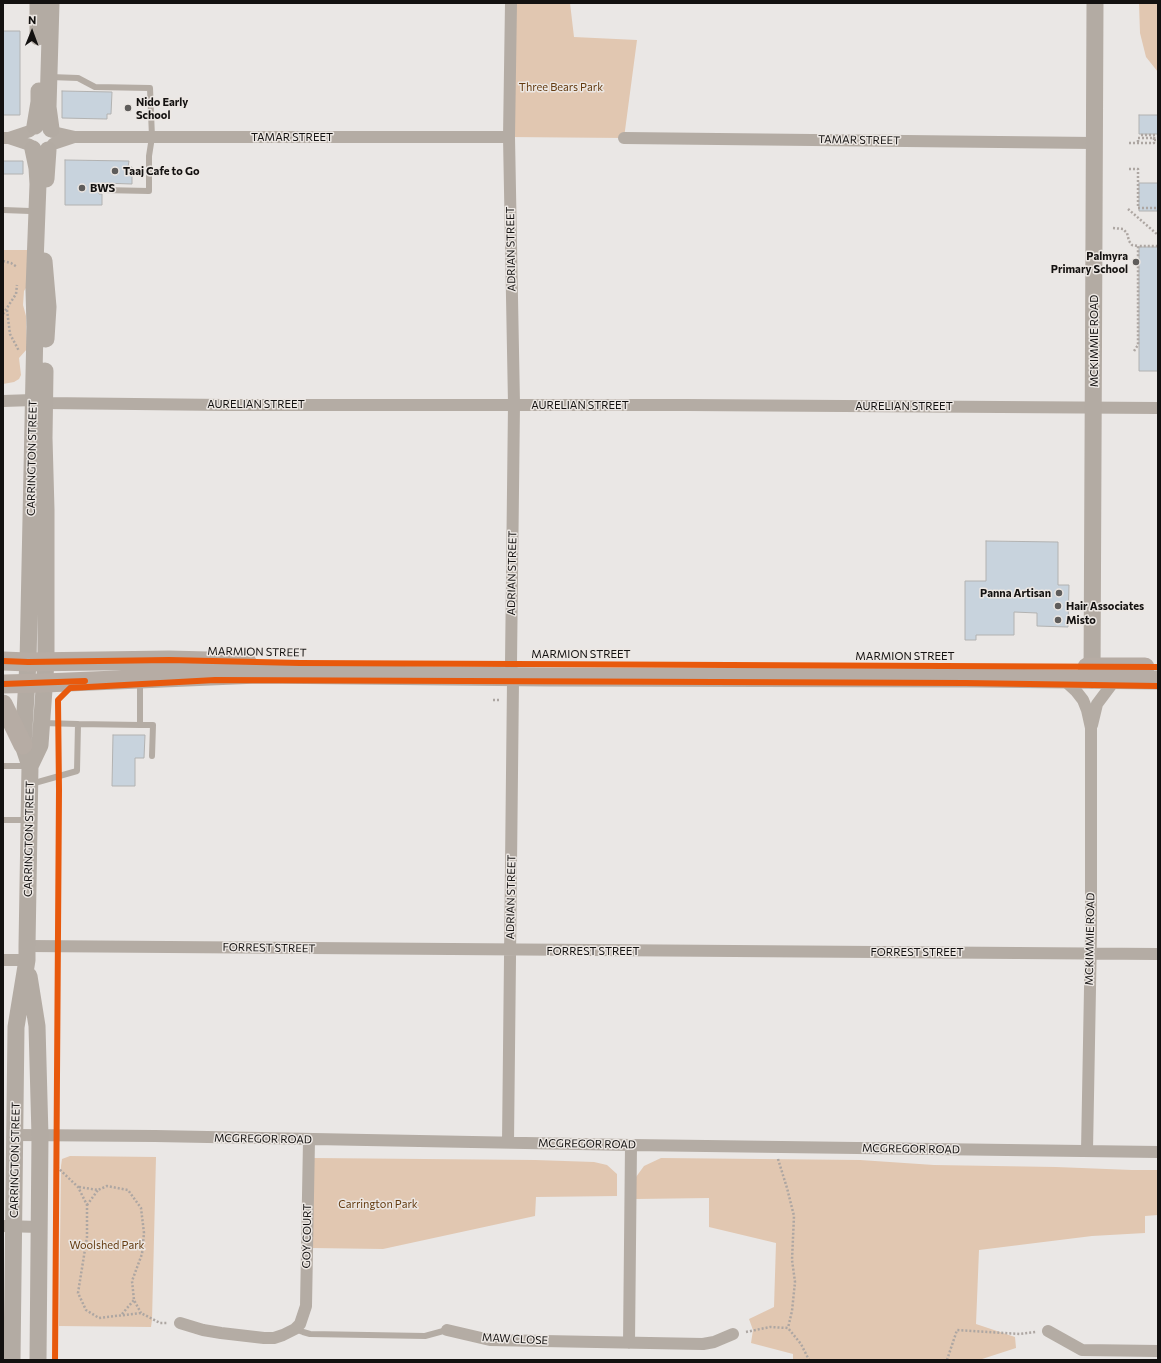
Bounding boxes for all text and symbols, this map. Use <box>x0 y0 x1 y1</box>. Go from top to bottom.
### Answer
north arrow <box>12 12 52 52</box>
text: N <box>28 13 36 26</box>
park label: Three Bears Park <box>519 80 603 94</box>
place label: Nido Early School <box>136 95 188 121</box>
marker: Nido Early School <box>123 103 133 113</box>
street label: TAMAR STREET <box>251 130 333 144</box>
street label: TAMAR STREET <box>818 133 900 147</box>
place label: Taaj Cafe to Go <box>123 164 199 178</box>
marker: Taaj Cafe to Go <box>110 166 120 176</box>
place label: BWS <box>90 181 115 195</box>
marker: BWS <box>77 183 87 193</box>
street label: ADRIAN STREET <box>504 206 518 292</box>
place label: Palmyra Primary School <box>1051 249 1128 275</box>
marker: Palmyra Primary School <box>1131 257 1141 267</box>
street label: MCKIMMIE ROAD <box>1087 295 1101 387</box>
street label: AURELIAN STREET <box>207 397 305 411</box>
street label: AURELIAN STREET <box>531 398 629 412</box>
street label: AURELIAN STREET <box>855 399 953 413</box>
street label: CARRINGTON STREET <box>24 400 40 516</box>
street label: ADRIAN STREET <box>505 530 519 616</box>
place label: Panna Artisan <box>980 586 1051 600</box>
marker: Panna Artisan <box>1054 588 1064 598</box>
place label: Hair Associates <box>1066 599 1144 613</box>
marker: Hair Associates <box>1053 601 1063 611</box>
place label: Misto <box>1066 613 1096 627</box>
marker: Misto <box>1053 615 1063 625</box>
street label: MARMION STREET <box>207 645 307 659</box>
street label: MARMION STREET <box>531 647 631 661</box>
street label: MARMION STREET <box>855 649 955 663</box>
street label: CARRINGTON STREET <box>21 781 37 897</box>
street label: ADRIAN STREET <box>504 854 518 940</box>
street label: MCKIMMIE ROAD <box>1083 893 1097 985</box>
street label: FORREST STREET <box>222 941 316 955</box>
street label: FORREST STREET <box>547 944 639 958</box>
street label: FORREST STREET <box>871 945 963 959</box>
street label: CARRINGTON STREET <box>7 1102 23 1218</box>
street label: MCGREGOR ROAD <box>214 1132 312 1146</box>
street label: MCGREGOR ROAD <box>538 1137 636 1151</box>
street label: MCGREGOR ROAD <box>862 1142 960 1156</box>
park label: Carrington Park <box>338 1197 418 1211</box>
street label: GOY COURT <box>300 1204 314 1268</box>
park label: Woolshed Park <box>70 1238 144 1252</box>
street label: MAW CLOSE <box>482 1331 548 1347</box>

